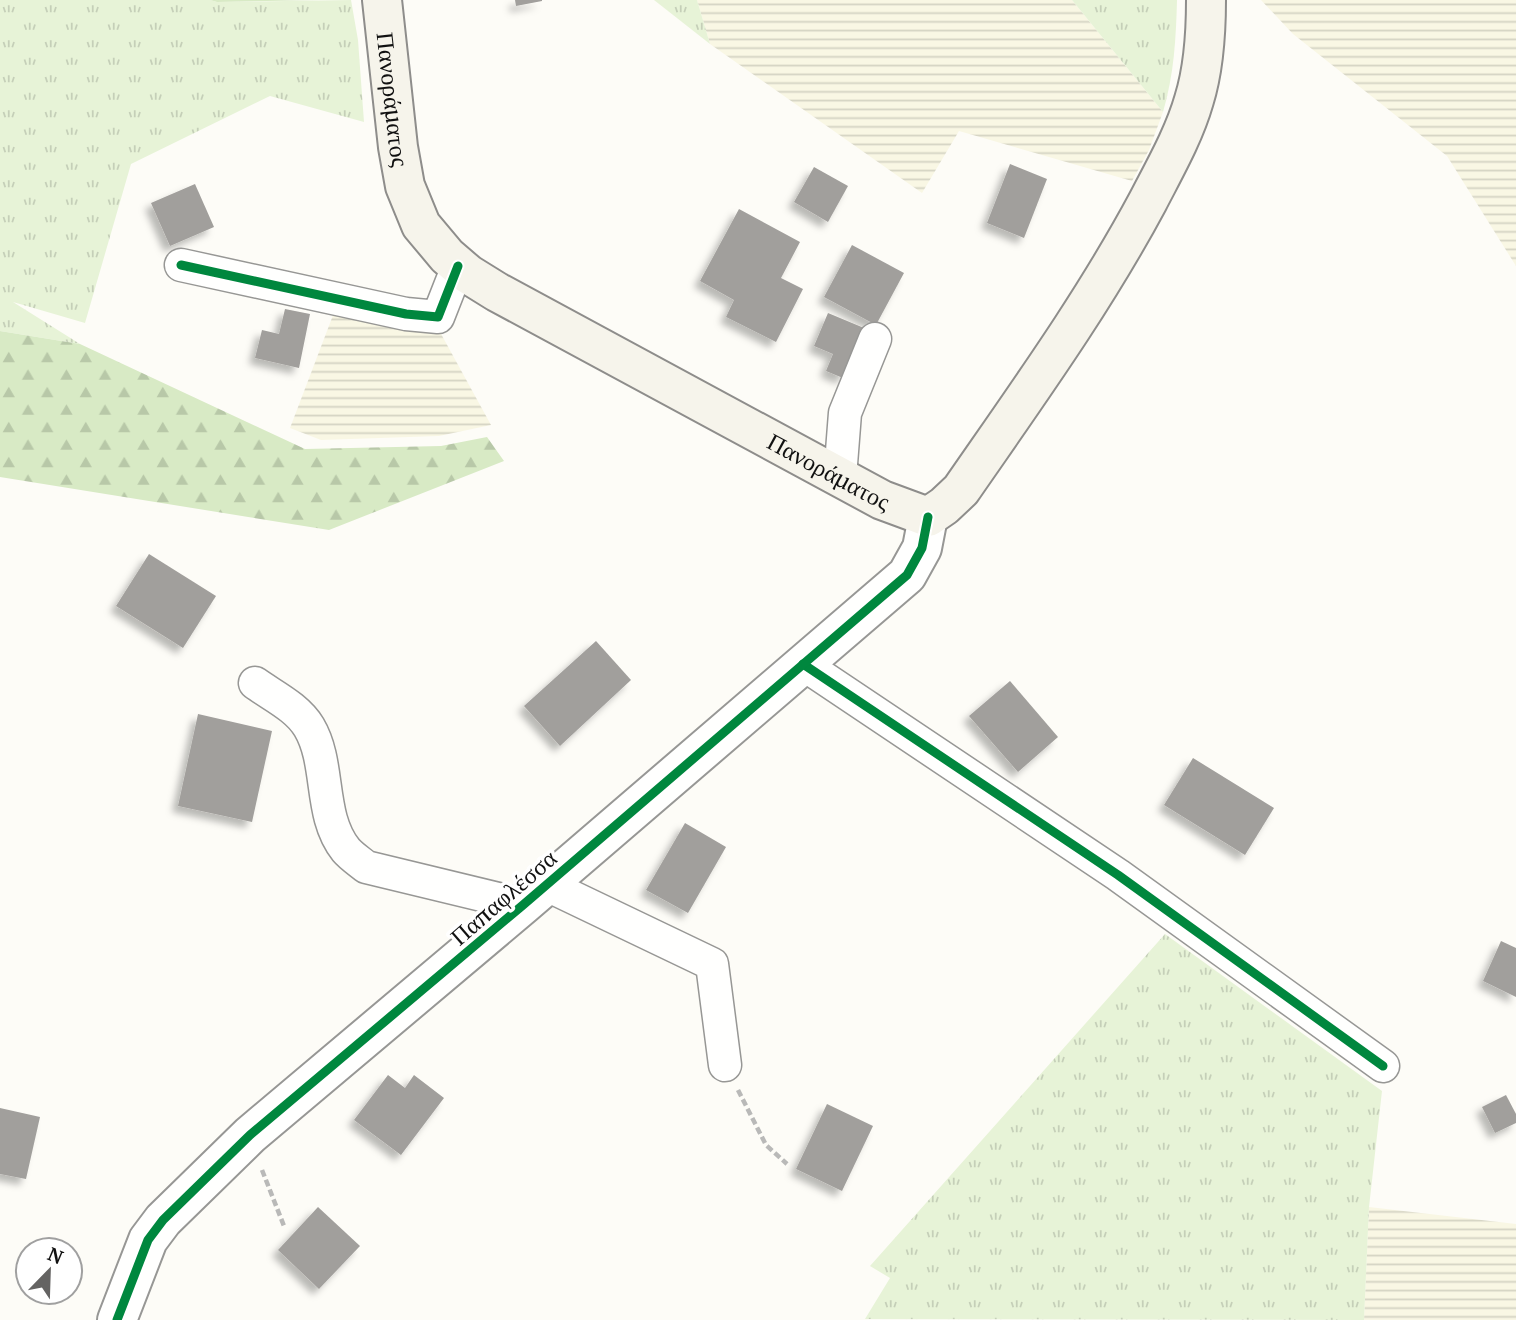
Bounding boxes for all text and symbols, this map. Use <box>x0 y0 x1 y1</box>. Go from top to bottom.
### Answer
street label: Πανοράματος <box>370 31 417 170</box>
street label: Πανοράματος <box>762 425 895 518</box>
street label: Παπαφλέσσα <box>443 842 563 952</box>
north arrow <box>14 1236 84 1306</box>
text: N <box>44 1241 68 1269</box>

